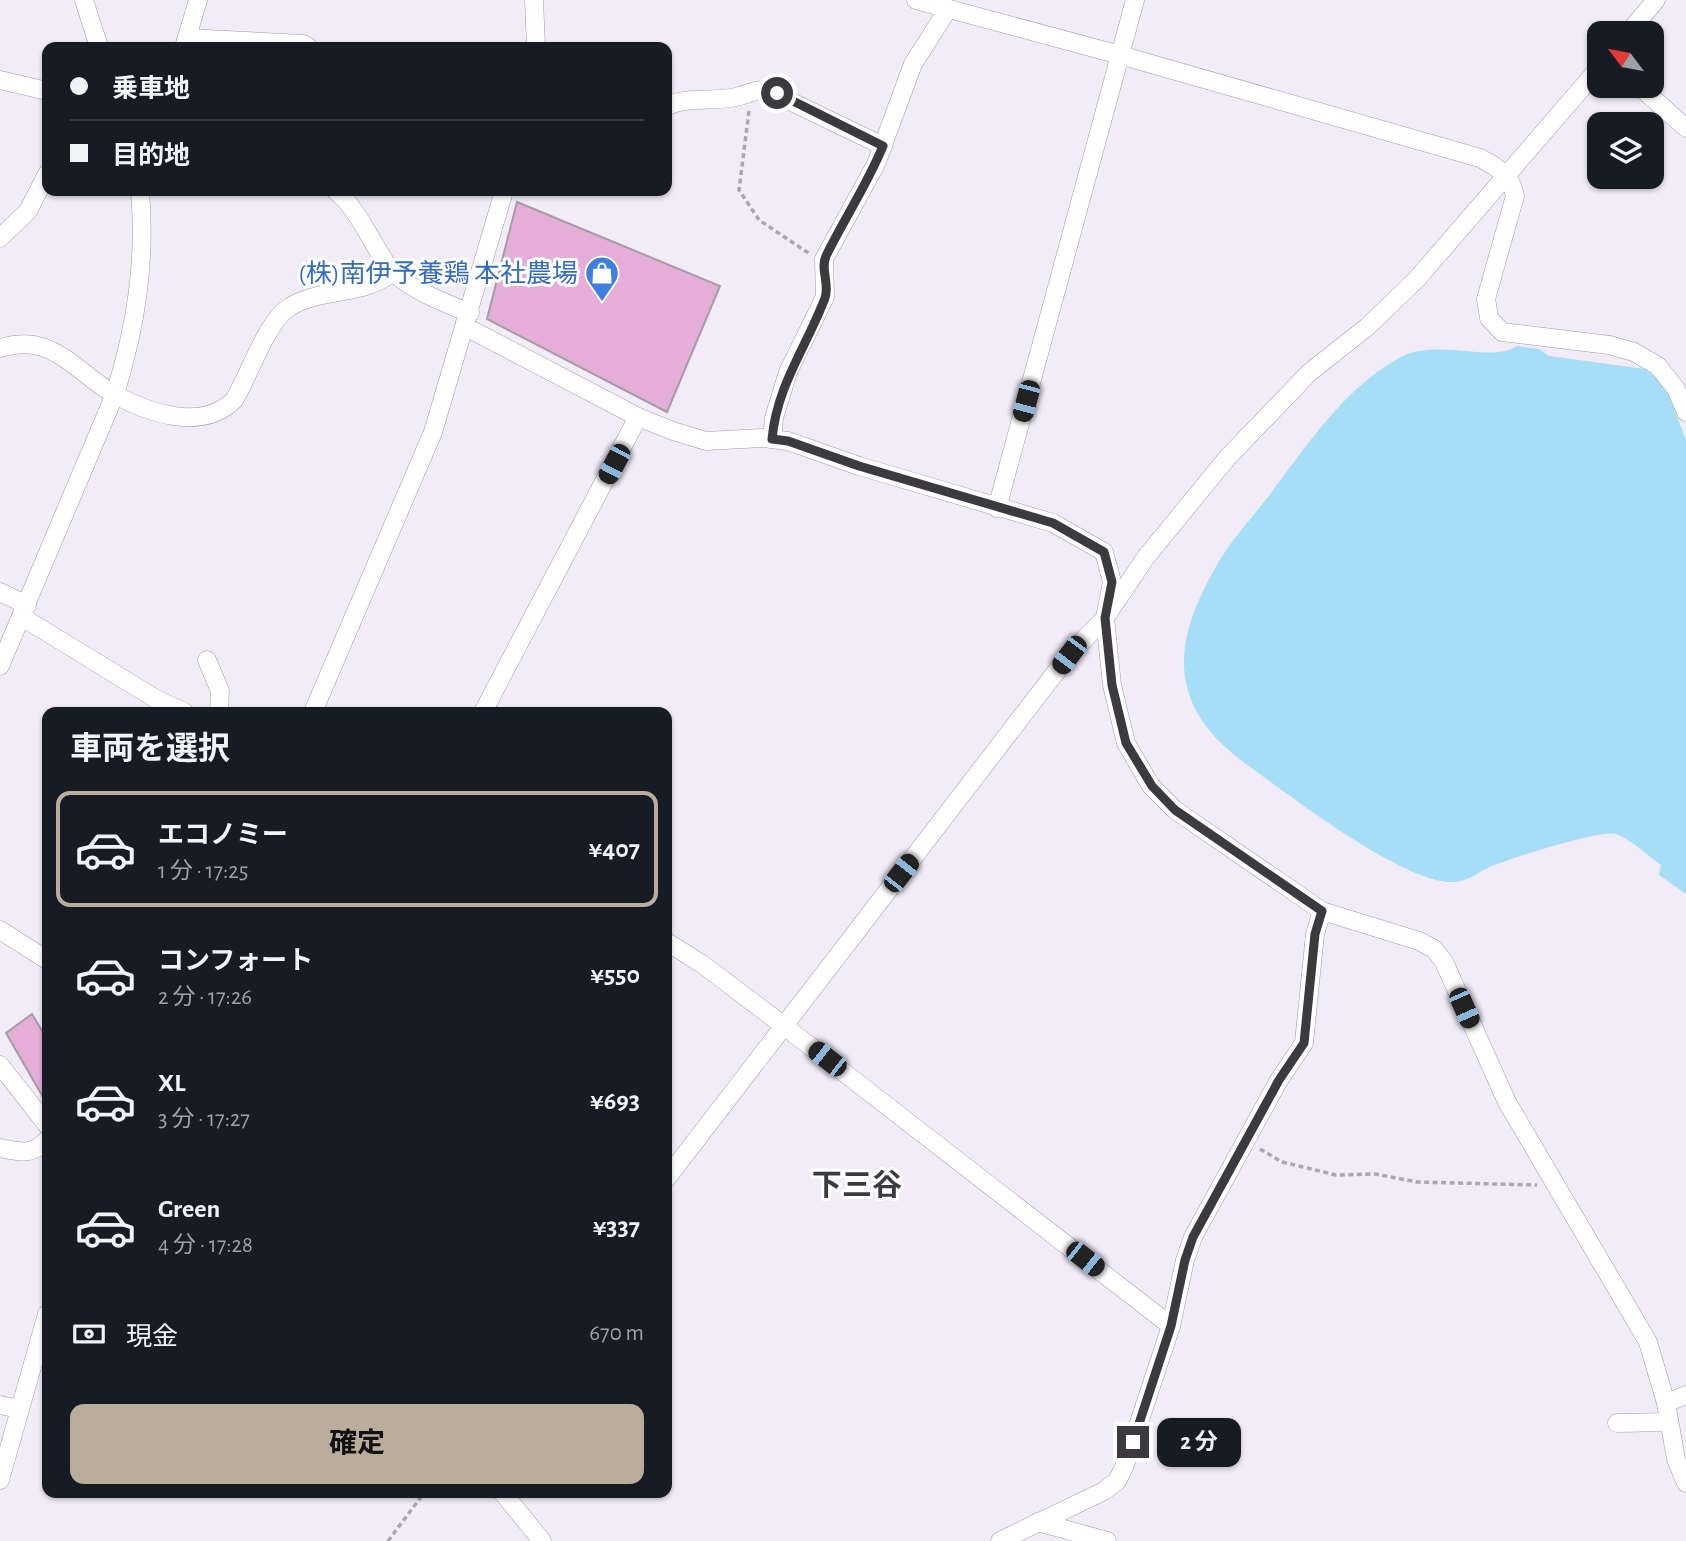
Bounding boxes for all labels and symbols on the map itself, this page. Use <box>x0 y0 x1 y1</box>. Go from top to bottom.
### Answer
north arrow <box>1587 21 1664 98</box>
route start <box>761 77 793 109</box>
shop icon: (株)南伊予養鶏 本社農場 <box>583 254 621 303</box>
place label: (株)南伊予養鶏 本社農場 <box>298 259 578 287</box>
car <box>1011 378 1042 424</box>
car <box>595 441 634 487</box>
car <box>1048 632 1091 678</box>
car <box>880 850 923 896</box>
car <box>1446 985 1483 1031</box>
car <box>804 1038 851 1080</box>
district label: 下三谷 <box>812 1169 902 1201</box>
car <box>1062 1238 1109 1280</box>
callout: 2 分 <box>1158 1418 1242 1466</box>
route end <box>1117 1426 1149 1458</box>

